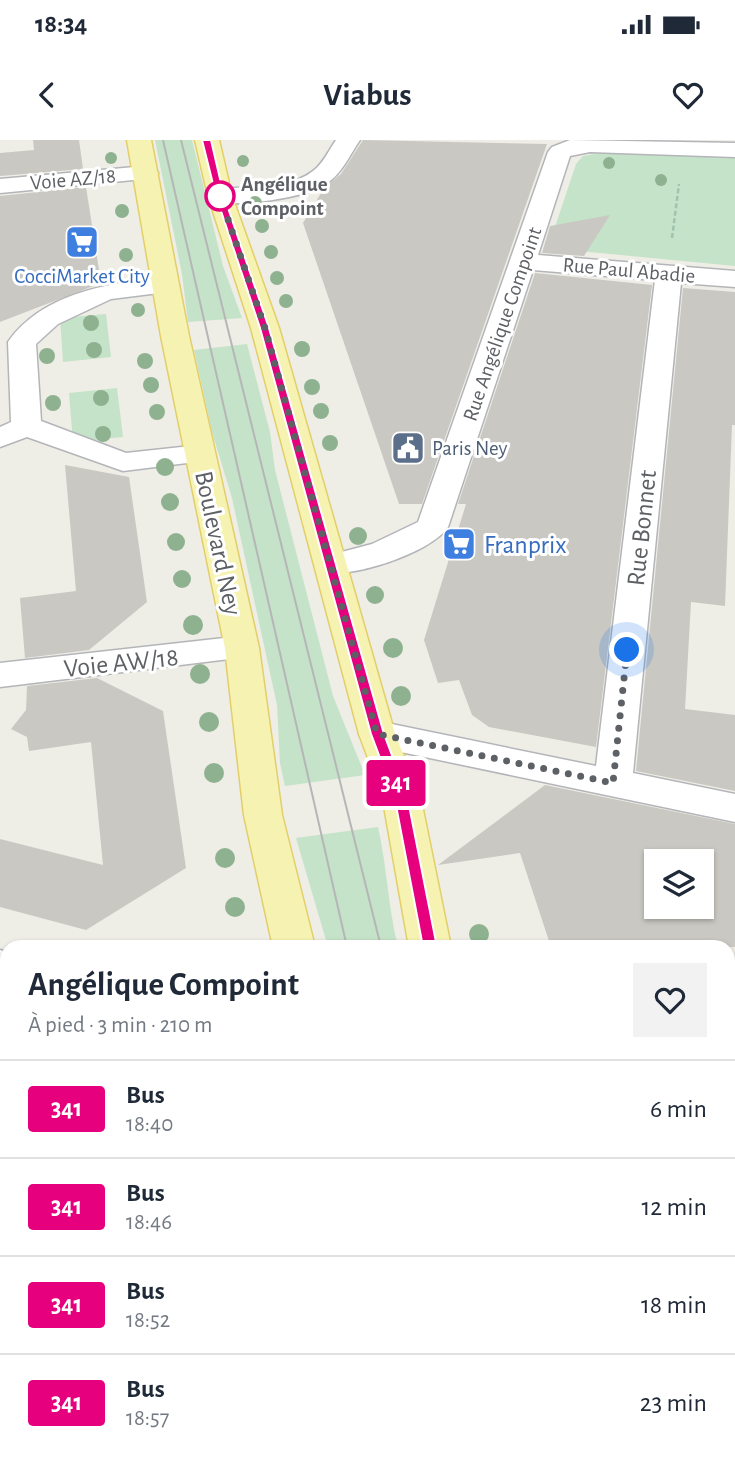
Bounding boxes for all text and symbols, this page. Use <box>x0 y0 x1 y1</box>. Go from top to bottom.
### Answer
text: 18:34 <box>35 11 87 37</box>
icon: back <box>28 76 66 114</box>
icon: heart <box>669 76 707 114</box>
text: Viabus <box>323 79 412 111</box>
street label: Voie AZ/18 <box>29 165 117 194</box>
place label: Angélique Compoint <box>241 174 328 219</box>
marker: Angélique Compoint <box>205 181 235 211</box>
supermarket icon: CocciMarket City <box>63 223 101 261</box>
street label: Rue Angélique Compoint <box>459 224 546 424</box>
street label: Rue Paul Abadie <box>562 254 696 287</box>
place label: CocciMarket City <box>14 266 150 287</box>
public building icon: Paris Ney <box>389 429 427 467</box>
place label: Paris Ney <box>432 438 508 459</box>
street label: Boulevard Ney <box>190 469 246 618</box>
street label: Rue Bonnet <box>623 469 661 587</box>
supermarket icon: Franprix <box>440 525 478 563</box>
place label: Franprix <box>484 532 567 558</box>
your location <box>609 632 644 667</box>
street label: Voie AW/18 <box>62 644 180 682</box>
line badge: 341 <box>356 760 436 806</box>
text: 341 <box>380 771 412 795</box>
map controls <box>644 849 714 919</box>
button: layers <box>644 849 714 919</box>
button: heart <box>633 963 707 1037</box>
text: Angélique Compoint <box>28 969 299 1002</box>
text: À pied · 3 min · 210 m <box>28 1014 212 1037</box>
text: Bus <box>126 1082 165 1108</box>
text: 6 min <box>650 1096 707 1122</box>
text: 341 <box>51 1097 82 1121</box>
text: 18:40 <box>126 1113 173 1136</box>
text: Bus <box>126 1180 165 1206</box>
text: 12 min <box>641 1194 707 1220</box>
text: 341 <box>51 1195 82 1219</box>
text: 18:46 <box>126 1211 172 1234</box>
text: Bus <box>126 1278 165 1304</box>
text: 18 min <box>641 1292 707 1318</box>
text: 341 <box>51 1293 82 1317</box>
text: 18:52 <box>126 1309 170 1332</box>
text: Bus <box>126 1376 165 1402</box>
text: 23 min <box>640 1390 707 1416</box>
text: 341 <box>51 1391 82 1415</box>
text: 18:57 <box>126 1407 169 1430</box>

